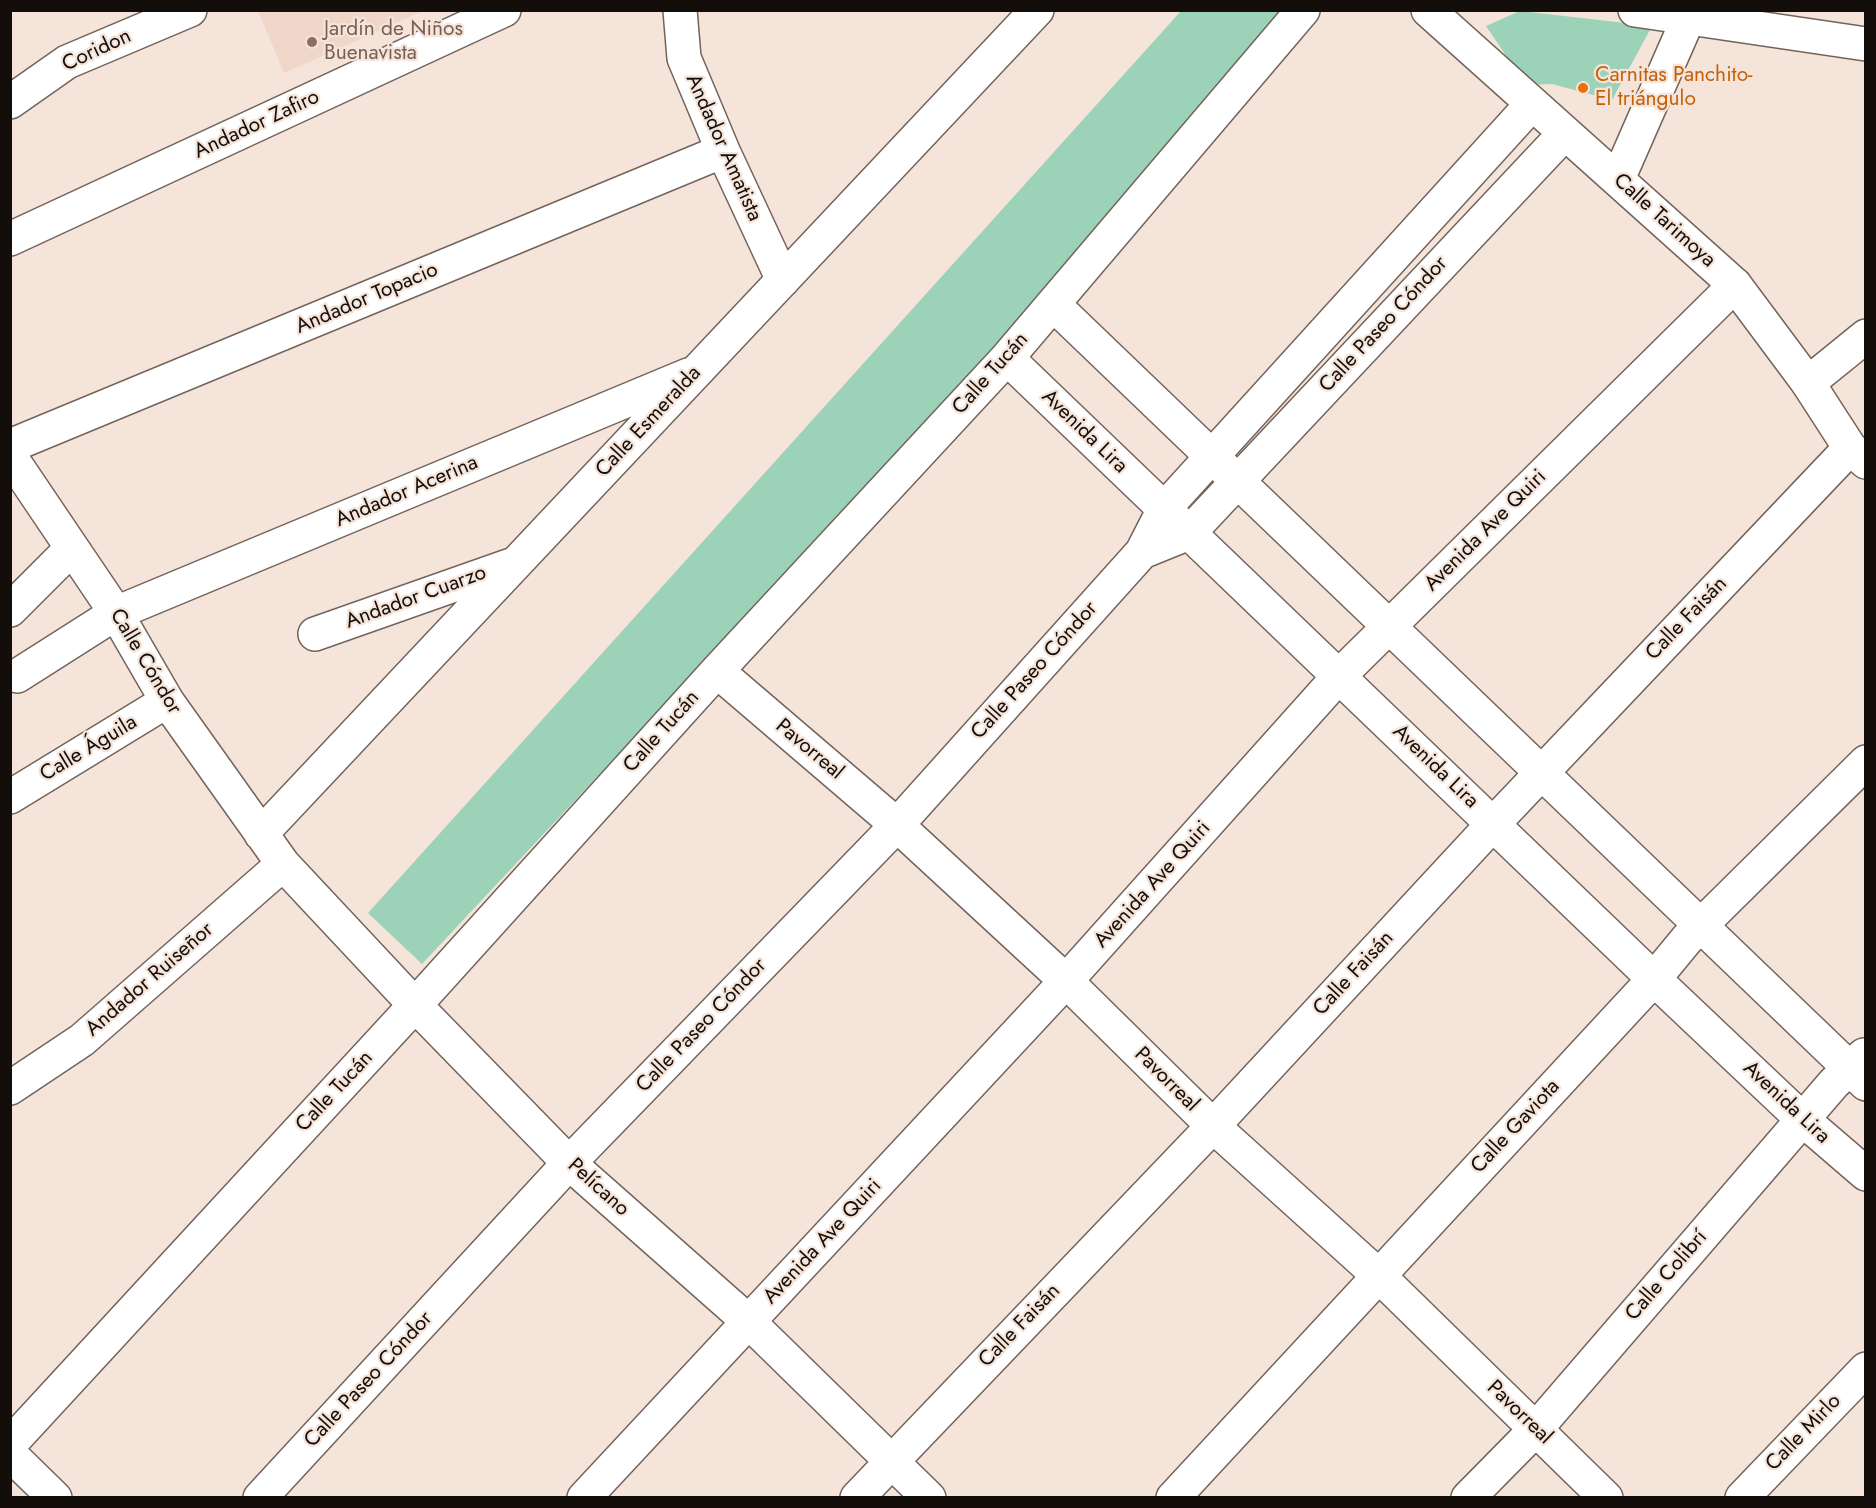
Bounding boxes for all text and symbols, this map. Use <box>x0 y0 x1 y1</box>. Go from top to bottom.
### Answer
place label: Jardín de Niños Buenavista <box>324 17 463 67</box>
street label: Coridon <box>59 24 135 78</box>
marker: Jardín de Niños Buenavista <box>305 35 319 49</box>
place label: Carnitas Panchito- El triángulo <box>1595 63 1753 113</box>
street label: Andador Amatista <box>679 71 767 225</box>
marker: Carnitas Panchito- El triángulo <box>1576 81 1590 95</box>
street label: Andador Zafiro <box>190 85 324 165</box>
street label: Calle Tarimoya <box>1608 169 1720 273</box>
street label: Calle Paseo Cóndor <box>1314 252 1454 398</box>
street label: Andador Topacio <box>292 258 442 340</box>
street label: Calle Tucán <box>948 328 1034 420</box>
street label: Calle Esmeralda <box>591 361 707 483</box>
street label: Avenida Lira <box>1036 385 1132 479</box>
street label: Andador Acerina <box>332 451 482 533</box>
street label: Avenida Ave Quiri <box>1420 465 1552 597</box>
street label: Andador Cuarzo <box>342 561 490 635</box>
street label: Calle Faisán <box>1641 572 1733 666</box>
street label: Calle Paseo Cóndor <box>966 597 1104 745</box>
street label: Calle Cóndor <box>104 605 186 719</box>
street label: Calle Tucán <box>619 686 705 778</box>
street label: Calle Águila <box>36 710 142 788</box>
street label: Pavorreal <box>770 714 848 786</box>
street label: Avenida Lira <box>1387 720 1483 814</box>
street label: Avenida Ave Quiri <box>1089 816 1217 954</box>
street label: Andador Ruiseñor <box>81 918 219 1042</box>
street label: Calle Faisán <box>1309 927 1399 1021</box>
street label: Calle Paseo Cóndor <box>632 954 772 1098</box>
street label: Pavorreal <box>1128 1042 1204 1118</box>
street label: Calle Tucán <box>291 1046 379 1138</box>
street label: Avenida Lira <box>1737 1056 1835 1150</box>
street label: Calle Gaviota <box>1466 1075 1566 1179</box>
street label: Pelícano <box>562 1154 634 1222</box>
street label: Avenida Ave Quiri <box>759 1174 887 1310</box>
street label: Calle Colibrí <box>1621 1225 1713 1327</box>
street label: Calle Faisán <box>974 1279 1066 1373</box>
street label: Calle Paseo Cóndor <box>299 1307 439 1453</box>
street label: Pavorreal <box>1481 1376 1557 1450</box>
street label: Calle Mirlo <box>1761 1389 1847 1477</box>

